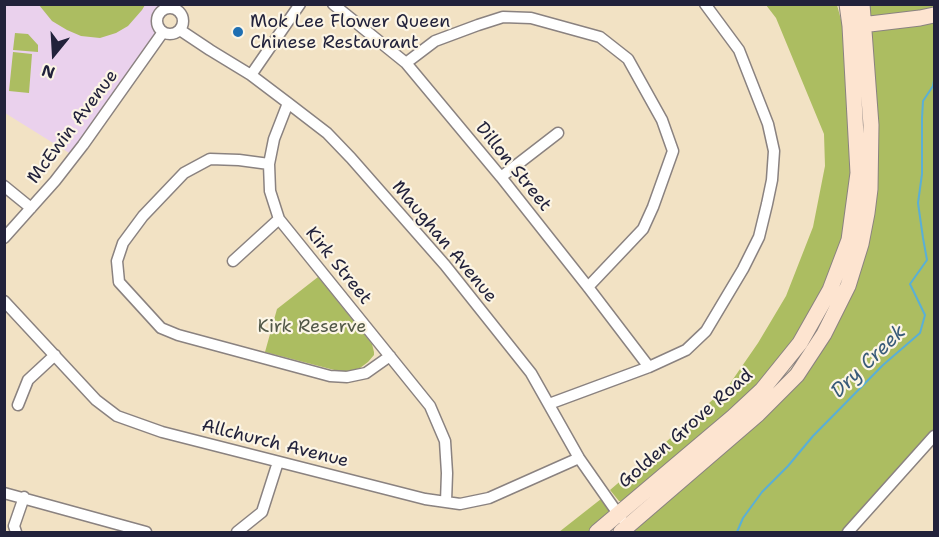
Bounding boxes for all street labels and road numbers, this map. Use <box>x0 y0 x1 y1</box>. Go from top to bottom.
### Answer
street label: McEwin Avenue <box>23 66 123 188</box>
street label: Dillon Street <box>471 118 555 216</box>
street label: Maughan Avenue <box>387 177 501 307</box>
street label: Kirk Street <box>300 223 376 309</box>
street label: Golden Grove Road <box>614 365 758 493</box>
street label: Allchurch Avenue <box>199 415 351 473</box>

